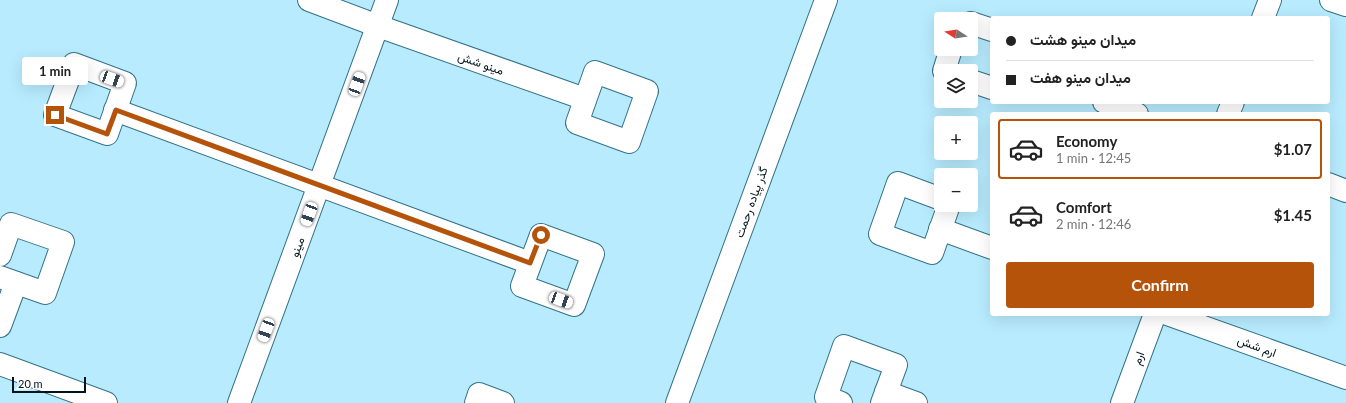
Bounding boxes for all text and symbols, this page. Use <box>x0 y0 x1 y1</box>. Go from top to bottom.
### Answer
north arrow <box>934 12 978 56</box>
map controls <box>934 12 978 212</box>
text: میدان مینو هشت <box>1030 30 1136 48</box>
street label: مینو شش <box>456 48 506 79</box>
callout: 1 min <box>22 57 88 85</box>
text: 1 min <box>39 63 71 79</box>
button: layers <box>934 64 978 108</box>
text: میدان مینو هفت <box>1030 68 1131 86</box>
car <box>99 69 125 89</box>
car <box>347 71 367 97</box>
route end <box>46 106 64 124</box>
button: + <box>934 116 978 160</box>
icon: car <box>1008 131 1044 167</box>
text: Economy <box>1056 132 1117 150</box>
text: $1.07 <box>1274 140 1312 158</box>
text: 1 min · 12:45 <box>1056 150 1131 166</box>
street label: گذر پیاده رحمت <box>731 165 772 240</box>
button: − <box>934 168 978 212</box>
icon: car <box>1008 197 1044 233</box>
text: Comfort <box>1056 198 1112 216</box>
car <box>299 201 319 227</box>
text: $1.45 <box>1274 206 1312 224</box>
text: 2 min · 12:46 <box>1056 216 1131 232</box>
route start <box>532 226 550 244</box>
street label: مینو <box>287 235 308 259</box>
button: Confirm <box>1006 262 1314 308</box>
car <box>548 290 574 310</box>
car <box>256 317 276 343</box>
street label: ارم شش <box>1235 332 1279 361</box>
street label: ارم <box>1129 349 1148 367</box>
scale bar <box>12 375 86 394</box>
text: 20 m <box>18 377 43 390</box>

